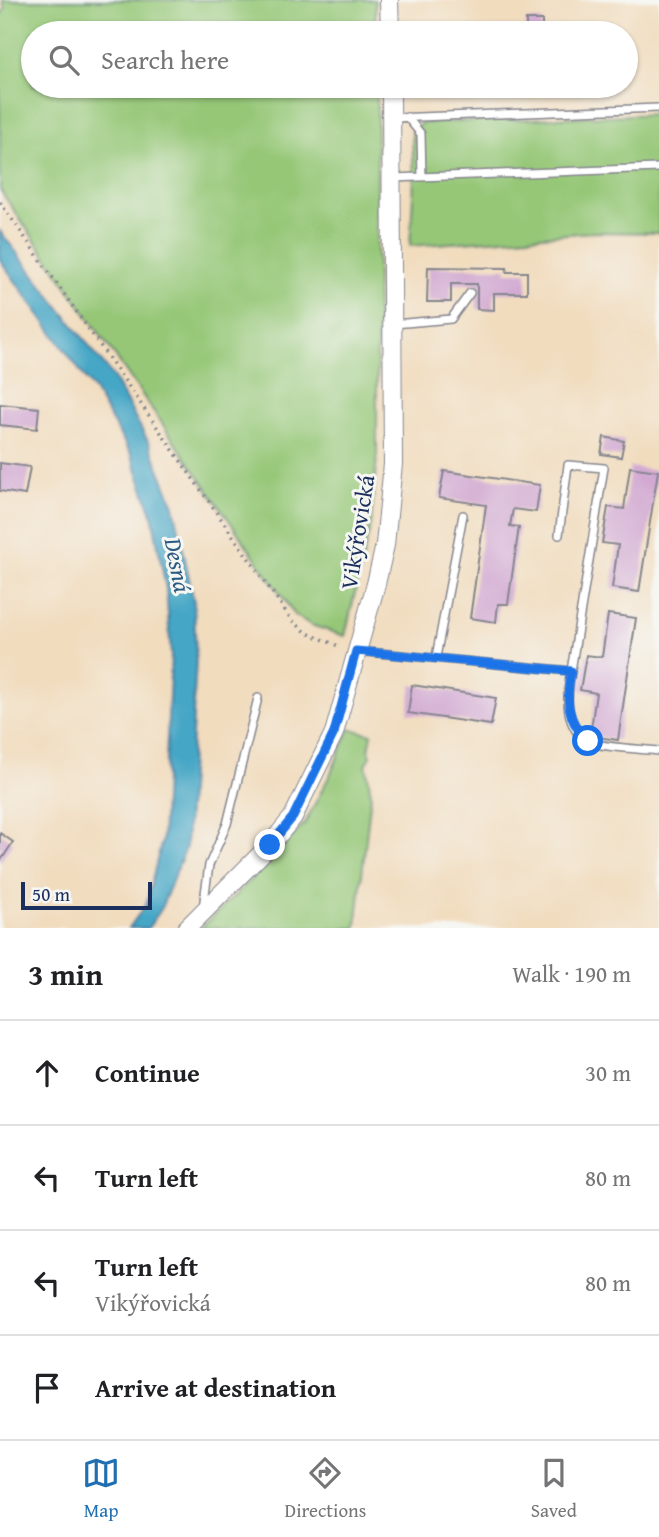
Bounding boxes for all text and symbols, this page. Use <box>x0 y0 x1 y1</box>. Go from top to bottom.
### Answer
search box <box>21 21 638 98</box>
text: Search here <box>101 40 229 79</box>
icon: search <box>45 41 83 79</box>
street label: Vikýřovická <box>332 472 382 592</box>
water label: Desná <box>155 534 200 595</box>
route start <box>572 725 603 756</box>
route end <box>254 829 285 860</box>
scale bar <box>21 879 152 911</box>
text: 50 m <box>32 880 70 908</box>
text: 3 min <box>28 952 103 996</box>
text: Walk · 190 m <box>512 957 631 990</box>
text: Continue <box>95 1053 200 1092</box>
icon: ahead <box>28 1054 66 1092</box>
text: 30 m <box>585 1056 631 1089</box>
text: Turn left <box>95 1158 198 1197</box>
icon: left <box>28 1159 66 1197</box>
text: 80 m <box>585 1161 631 1194</box>
text: Turn left <box>95 1247 198 1286</box>
icon: left <box>28 1264 66 1302</box>
text: 80 m <box>585 1266 631 1299</box>
text: Vikýřovická <box>95 1286 211 1319</box>
text: Arrive at destination <box>95 1368 336 1407</box>
icon: arrive <box>28 1369 66 1407</box>
tab: Map <box>82 1454 120 1524</box>
tab: Directions <box>285 1454 366 1524</box>
tab: Saved <box>531 1454 577 1524</box>

